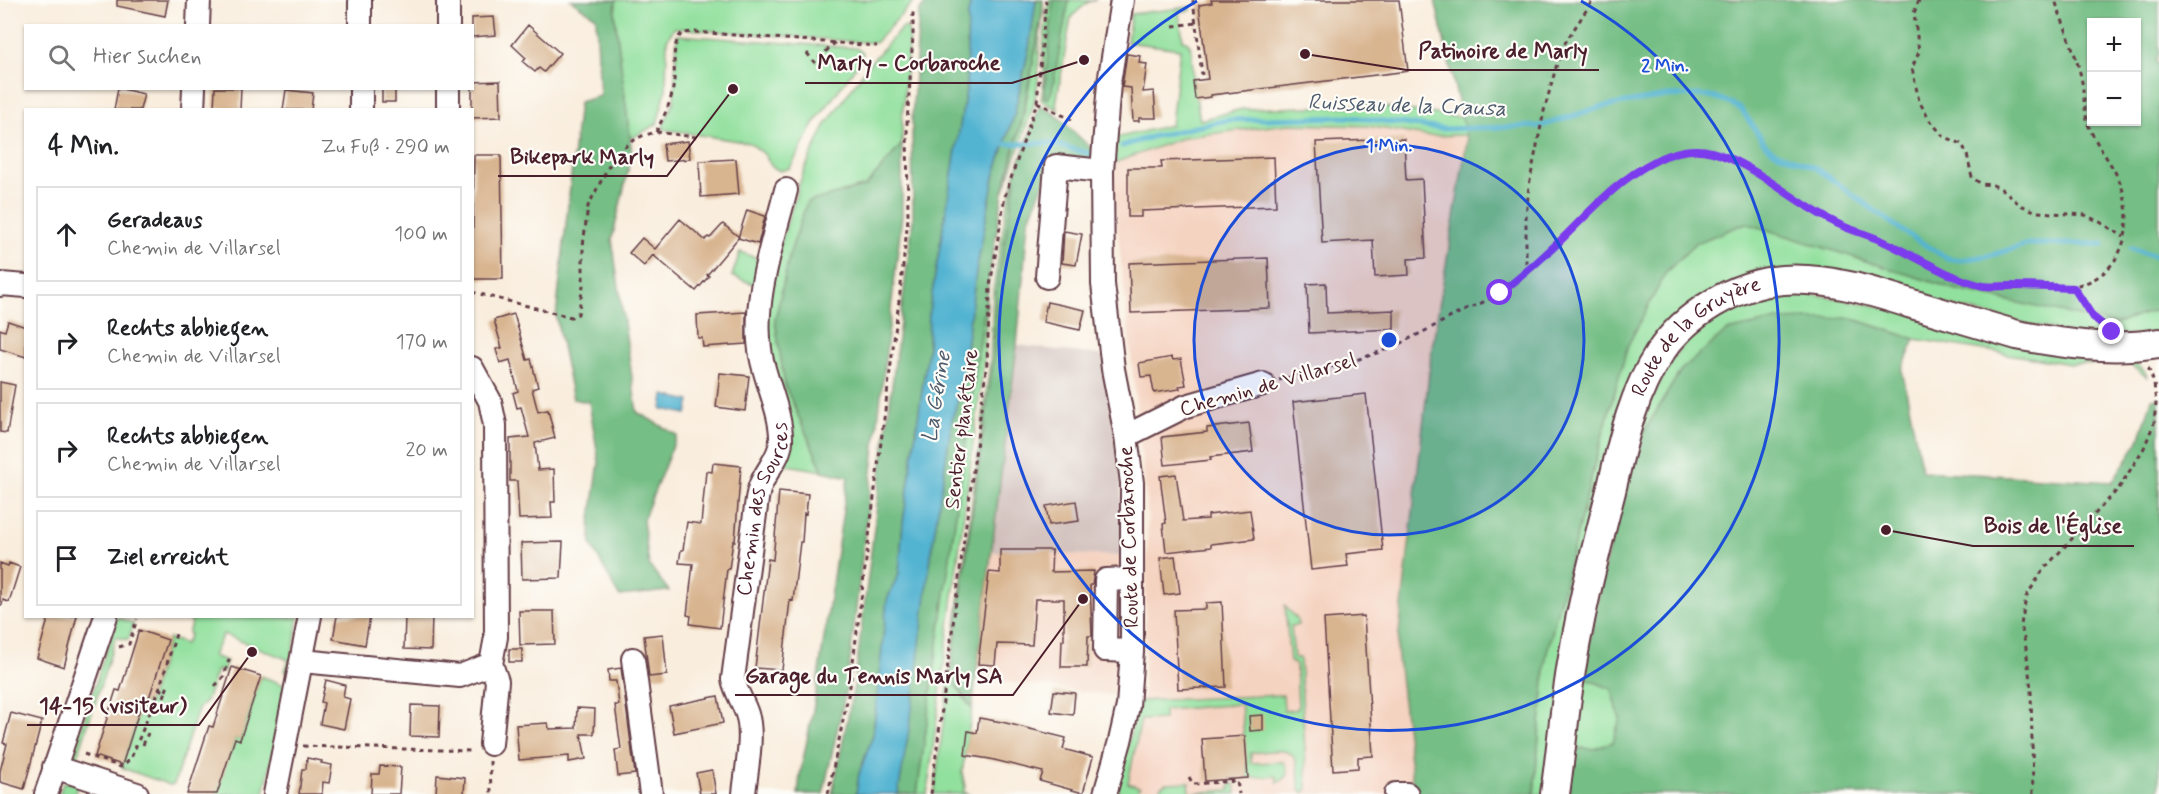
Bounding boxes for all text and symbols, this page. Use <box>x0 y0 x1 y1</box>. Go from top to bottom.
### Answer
map controls <box>2087 18 2141 126</box>
button: + <box>2087 18 2141 72</box>
search box <box>24 24 474 90</box>
callout: Patinoire de Marly <box>1407 30 1599 70</box>
text: Patinoire de Marly <box>1418 38 1588 67</box>
icon: search <box>45 41 78 74</box>
text: Hier suchen <box>93 43 202 71</box>
callout: Marly - Corbaroche <box>805 43 1012 83</box>
text: Marly - Corbaroche <box>818 50 1001 79</box>
text: 2 Min. <box>1641 54 1689 78</box>
button: − <box>2087 72 2141 126</box>
water label: Ruisseau de la Crausa <box>1307 89 1507 123</box>
text: 4 Min. <box>48 130 119 164</box>
text: Zu Fuß · 290 m <box>321 134 450 161</box>
text: 1 Min. <box>1366 134 1413 158</box>
callout: Bikepark Marly <box>498 136 667 176</box>
text: Bikepark Marly <box>510 144 654 172</box>
text: Geradeaus <box>107 207 202 235</box>
icon: ahead <box>50 218 83 251</box>
text: 100 m <box>394 221 448 248</box>
text: Chemin de Villarsel <box>107 235 281 262</box>
street label: Route de la Gruyère <box>1625 270 1764 401</box>
route start <box>1486 279 1512 305</box>
text: Rechts abbiegen <box>107 315 268 343</box>
route end <box>2098 318 2124 344</box>
icon: right <box>50 326 83 359</box>
text: 170 m <box>396 329 448 356</box>
centre of rings <box>1379 330 1399 350</box>
text: Chemin de Villarsel <box>107 343 281 370</box>
street label: Chemin de Villarsel <box>1177 346 1359 424</box>
street label: Sentier planétaire <box>938 347 986 511</box>
water label: La Gérine <box>916 349 958 444</box>
street label: Chemin des Sources <box>730 421 795 598</box>
text: Rechts abbiegen <box>107 423 268 451</box>
icon: right <box>50 434 83 467</box>
text: 20 m <box>405 437 448 464</box>
street label: Route de Corbaroche <box>1112 445 1146 629</box>
text: Chemin de Villarsel <box>107 451 281 478</box>
callout: Bois de l'Église <box>1973 506 2134 546</box>
text: Bois de l'Église <box>1984 511 2122 542</box>
icon: arrive <box>50 542 83 575</box>
text: Ziel erreicht <box>107 544 229 572</box>
callout: Garage du Tennis Marly SA <box>735 655 1013 695</box>
text: Garage du Tennis Marly SA <box>745 663 1003 694</box>
callout: 14-15 (visiteur) <box>27 685 199 725</box>
text: 14-15 (visiteur) <box>39 693 187 721</box>

